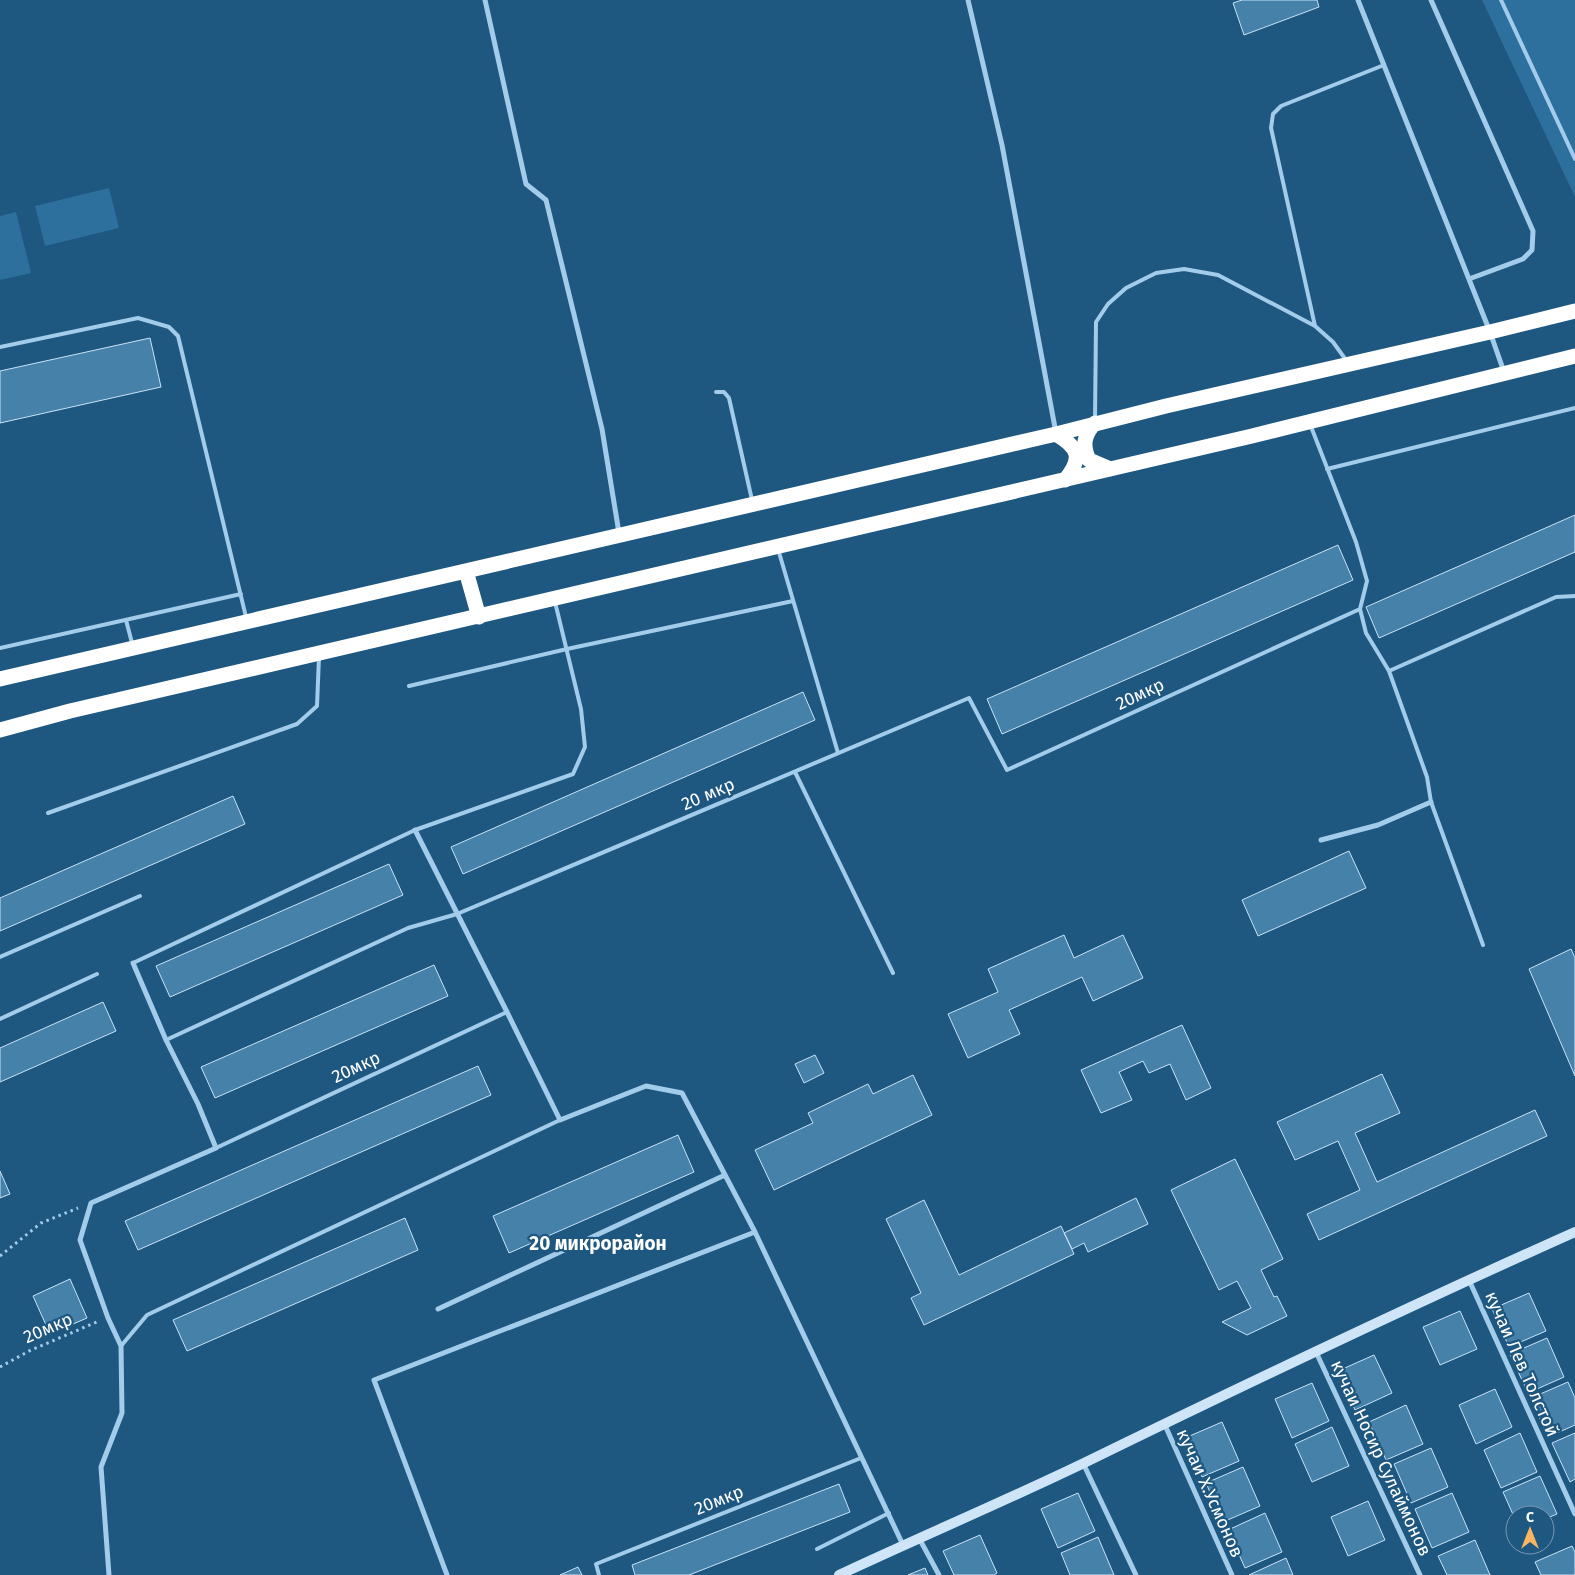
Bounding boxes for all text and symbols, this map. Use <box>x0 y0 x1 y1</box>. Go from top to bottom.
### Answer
street label: 20мкр <box>1112 673 1168 715</box>
street label: 20 мкр <box>678 773 738 815</box>
street label: 20мкр <box>328 1046 384 1088</box>
district label: 20 микрорайон <box>529 1232 667 1255</box>
street label: кучаи Лев Толстой <box>1480 1288 1564 1440</box>
street label: 20мкр <box>20 1308 76 1348</box>
street label: кучаи Носир Сулаймонов <box>1326 1356 1436 1560</box>
street label: кучаи Х.Усмонов <box>1172 1425 1248 1561</box>
street label: 20мкр <box>691 1480 747 1520</box>
north arrow <box>1505 1505 1555 1555</box>
text: С <box>1526 1509 1534 1526</box>

